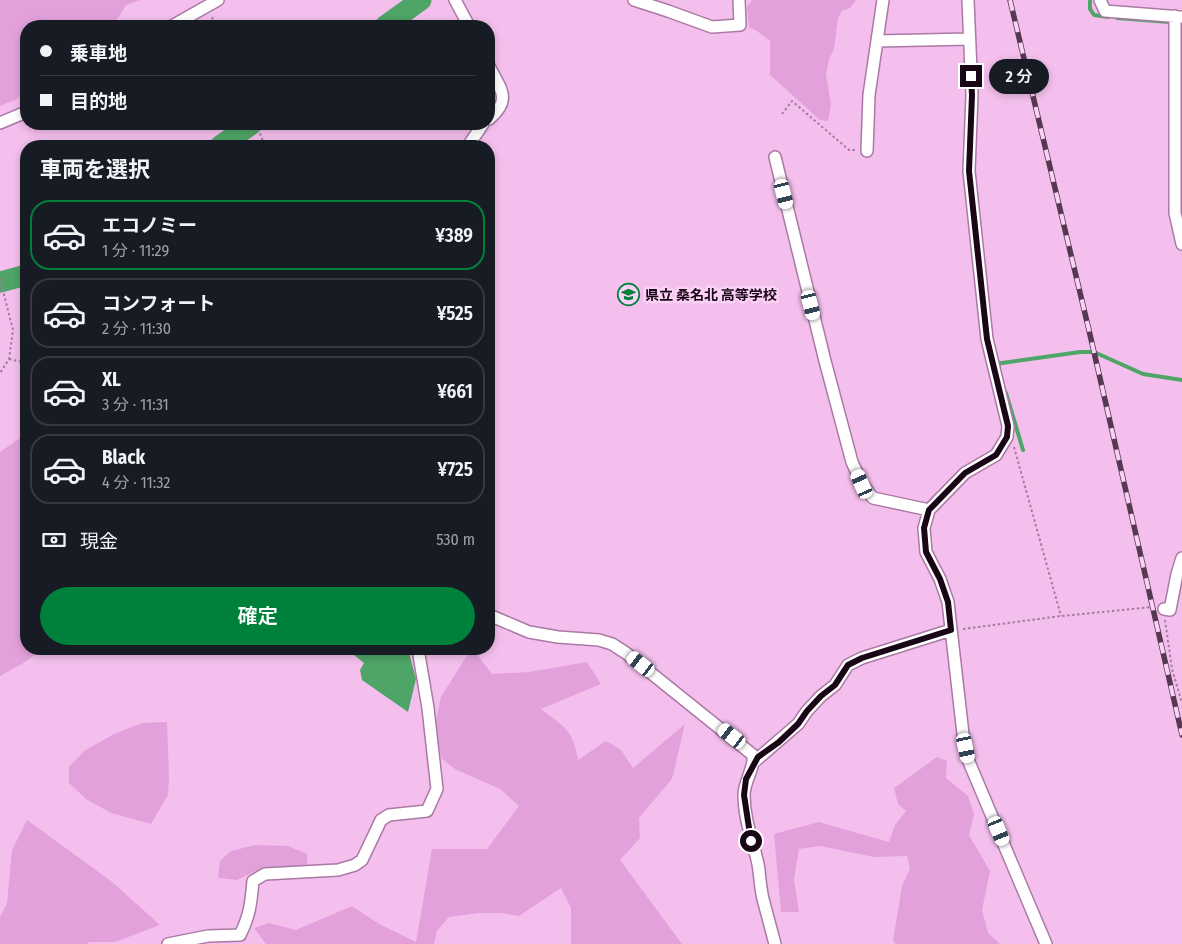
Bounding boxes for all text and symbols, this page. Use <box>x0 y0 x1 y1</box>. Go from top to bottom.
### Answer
text: 乗車地 <box>70 42 127 65</box>
callout: 2 分 <box>988 58 1048 94</box>
route end <box>960 65 982 87</box>
text: 2 分 <box>1006 67 1032 86</box>
text: 目的地 <box>70 90 127 113</box>
text: 車両を選択 <box>40 156 150 183</box>
car <box>773 178 794 210</box>
icon: car <box>42 213 87 258</box>
text: エコノミー <box>102 214 197 237</box>
text: ¥389 <box>435 224 473 247</box>
text: 1 分 · 11:29 <box>102 241 169 260</box>
school or university icon: 県立 桑名北 高等学校 <box>617 283 641 307</box>
place label: 県立 桑名北 高等学校 <box>645 287 777 304</box>
car <box>800 289 821 321</box>
icon: car <box>42 291 87 336</box>
text: コンフォート <box>102 292 215 315</box>
text: ¥525 <box>437 302 473 325</box>
text: 2 分 · 11:30 <box>102 319 171 338</box>
text: XL <box>102 368 121 391</box>
icon: car <box>42 369 87 414</box>
text: ¥661 <box>437 380 473 403</box>
text: 3 分 · 11:31 <box>102 395 169 414</box>
text: Black <box>102 446 145 469</box>
icon: car <box>42 447 87 492</box>
text: ¥725 <box>438 458 473 481</box>
car <box>849 467 874 501</box>
text: 4 分 · 11:32 <box>102 473 170 492</box>
icon: cash <box>40 526 68 554</box>
text: 現金 <box>80 530 118 553</box>
text: 530 m <box>436 530 475 549</box>
button: 確定 <box>40 587 475 645</box>
car <box>624 649 657 679</box>
car <box>715 721 748 751</box>
car <box>955 732 976 764</box>
car <box>986 814 1011 848</box>
route start <box>740 830 762 852</box>

